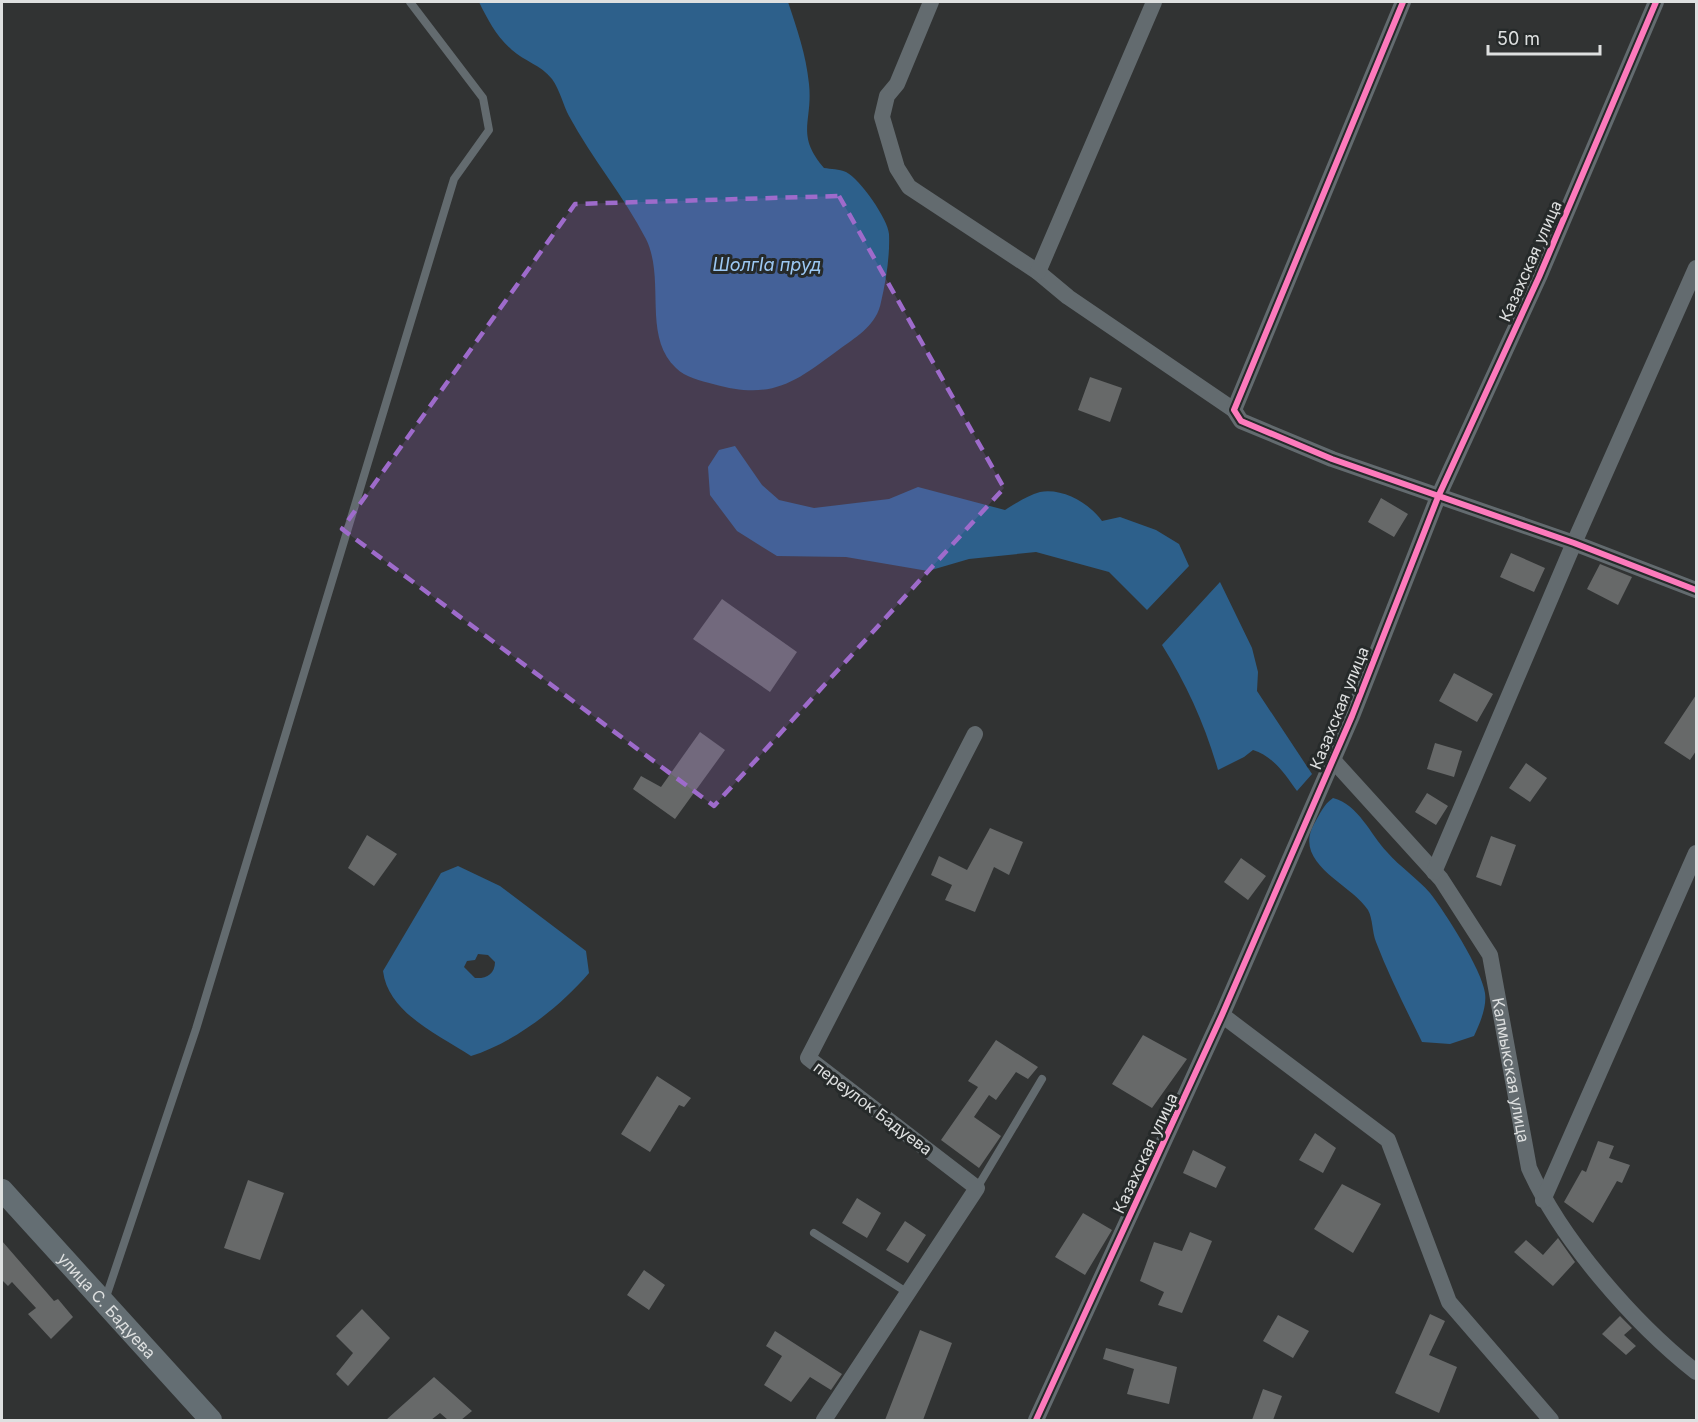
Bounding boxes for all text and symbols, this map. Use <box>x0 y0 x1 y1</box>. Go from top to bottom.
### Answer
scale bar <box>1488 18 1600 56</box>
text: 50 m <box>1497 28 1540 49</box>
street label: Казахская улица <box>1494 197 1566 325</box>
water label: ШолгIа пруд <box>712 254 822 275</box>
street label: Казахская улица <box>1305 644 1373 772</box>
street label: Калмыкская улица <box>1488 996 1534 1144</box>
street label: переулок Бадуева <box>810 1057 936 1159</box>
street label: Казахская улица <box>1108 1090 1182 1216</box>
street label: улица С. Бадуева <box>54 1248 160 1363</box>

